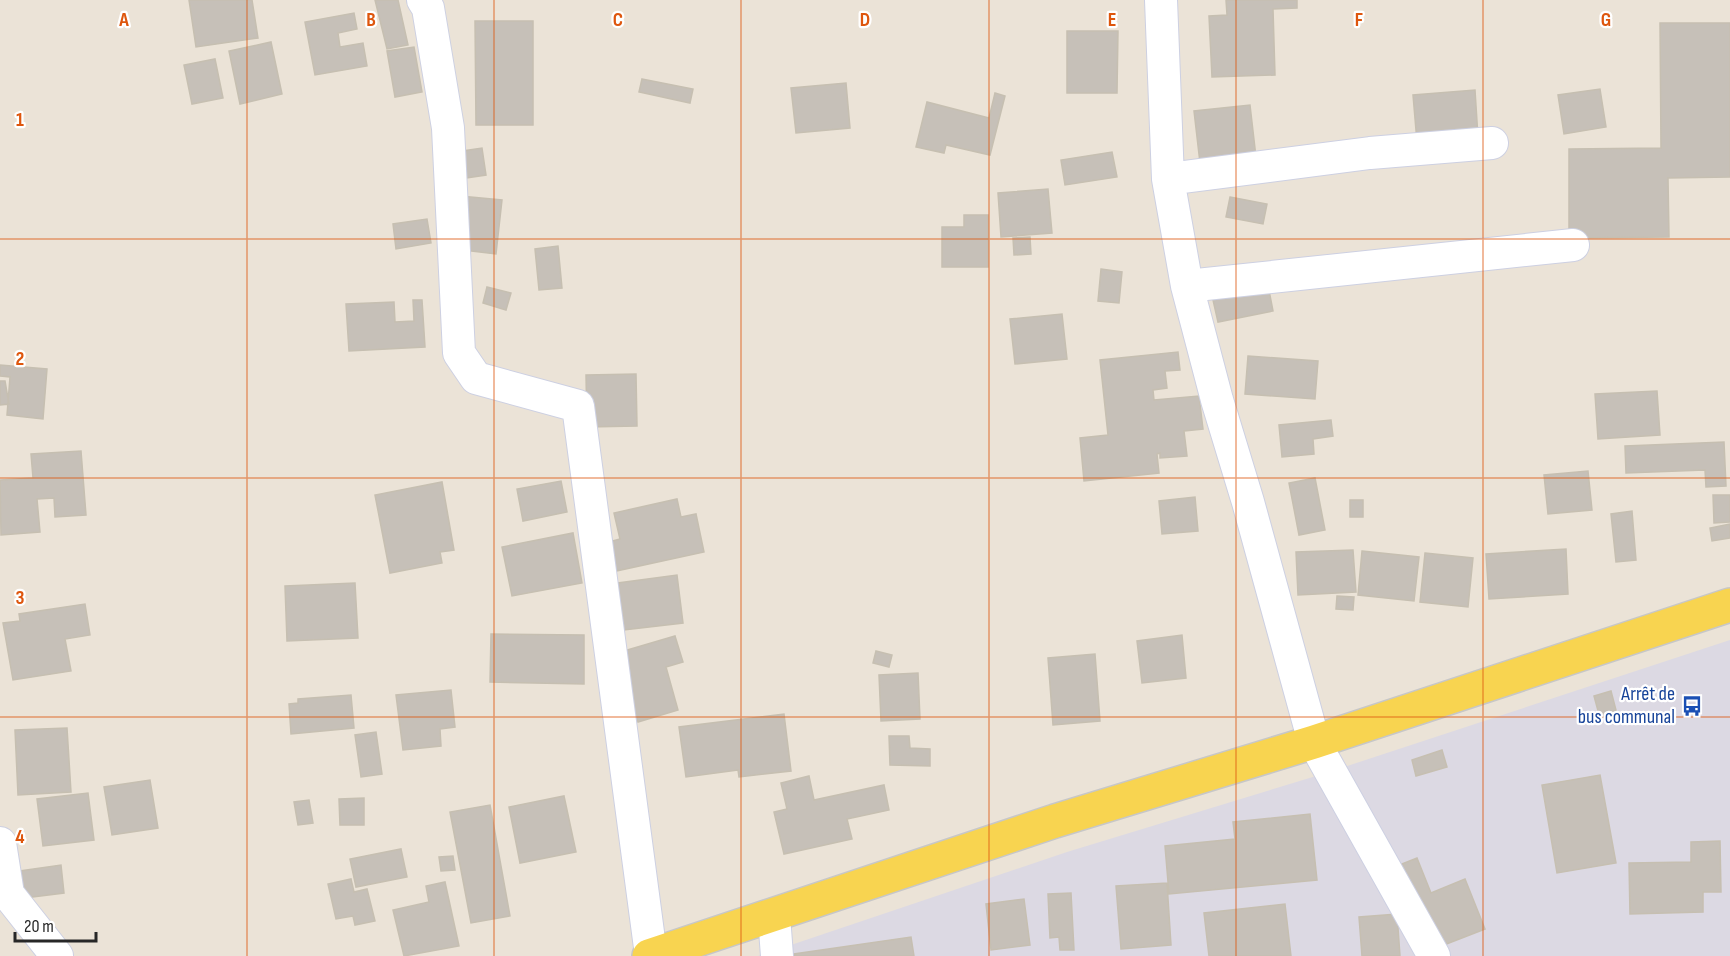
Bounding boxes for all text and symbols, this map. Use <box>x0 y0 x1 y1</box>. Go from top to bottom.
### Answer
text: A <box>118 8 129 32</box>
text: B <box>366 8 376 32</box>
text: C <box>613 8 623 32</box>
text: D <box>860 8 870 32</box>
text: E <box>1108 8 1116 32</box>
text: F <box>1355 8 1363 32</box>
text: G <box>1601 8 1611 32</box>
text: 1 <box>16 108 24 132</box>
text: 2 <box>16 347 24 371</box>
text: 3 <box>16 586 25 610</box>
place label: Arrêt de bus communal <box>1578 682 1675 729</box>
bus stop icon: Arrêt de bus communal <box>1680 694 1704 718</box>
text: 4 <box>15 825 25 849</box>
scale bar <box>15 905 96 943</box>
text: 20 m <box>24 916 54 937</box>

